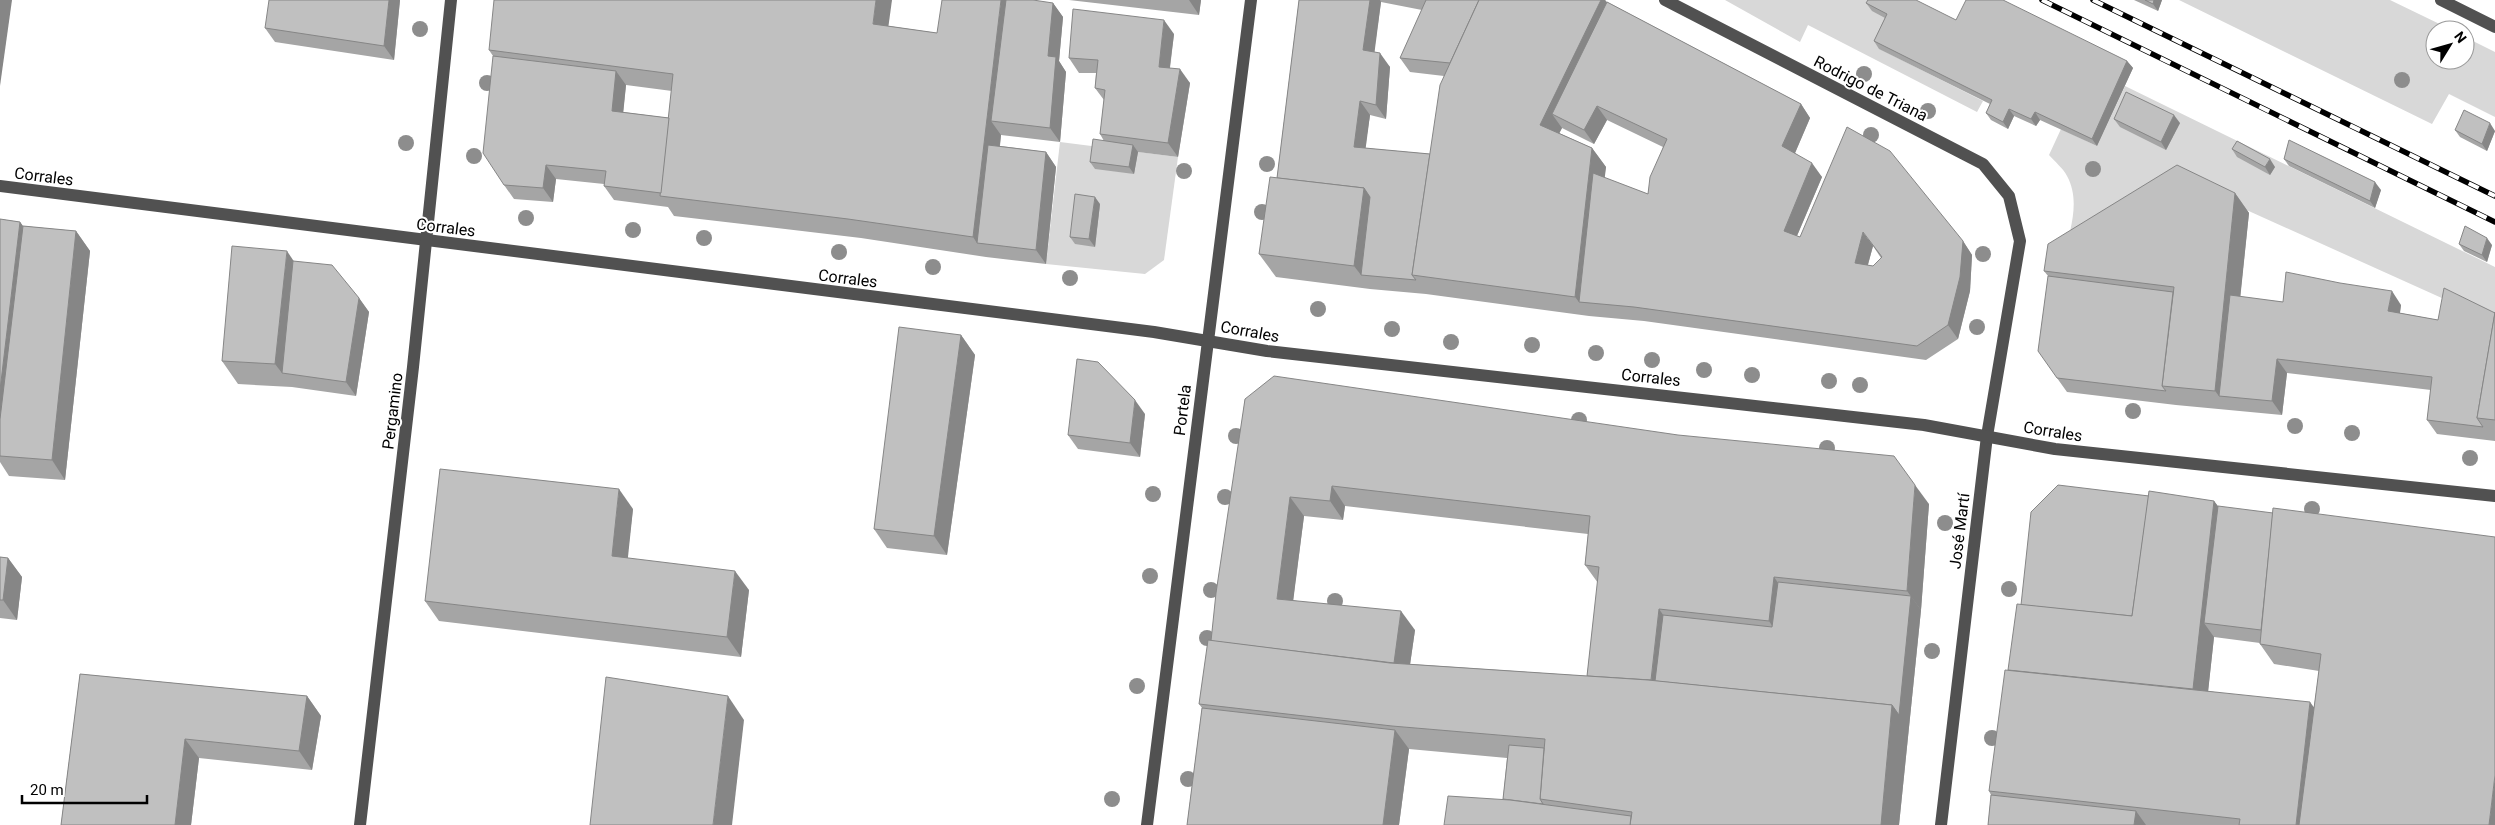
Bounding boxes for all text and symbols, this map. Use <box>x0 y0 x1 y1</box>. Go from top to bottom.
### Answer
north arrow <box>2425 20 2475 70</box>
text: N <box>2451 28 2470 46</box>
street label: Rodrigo de Triana <box>1811 52 1931 125</box>
street label: Corrales <box>13 163 75 190</box>
street label: Corrales <box>415 214 477 241</box>
street label: Corrales <box>817 265 879 292</box>
street label: Corrales <box>1219 317 1281 346</box>
street label: Corrales <box>1620 365 1681 390</box>
street label: Pergamino <box>378 372 407 451</box>
street label: Portela <box>1170 383 1195 437</box>
street label: Corrales <box>2022 417 2084 446</box>
street label: José Martí <box>1945 491 1974 570</box>
scale bar <box>22 772 148 804</box>
text: 20 m <box>30 781 64 799</box>

